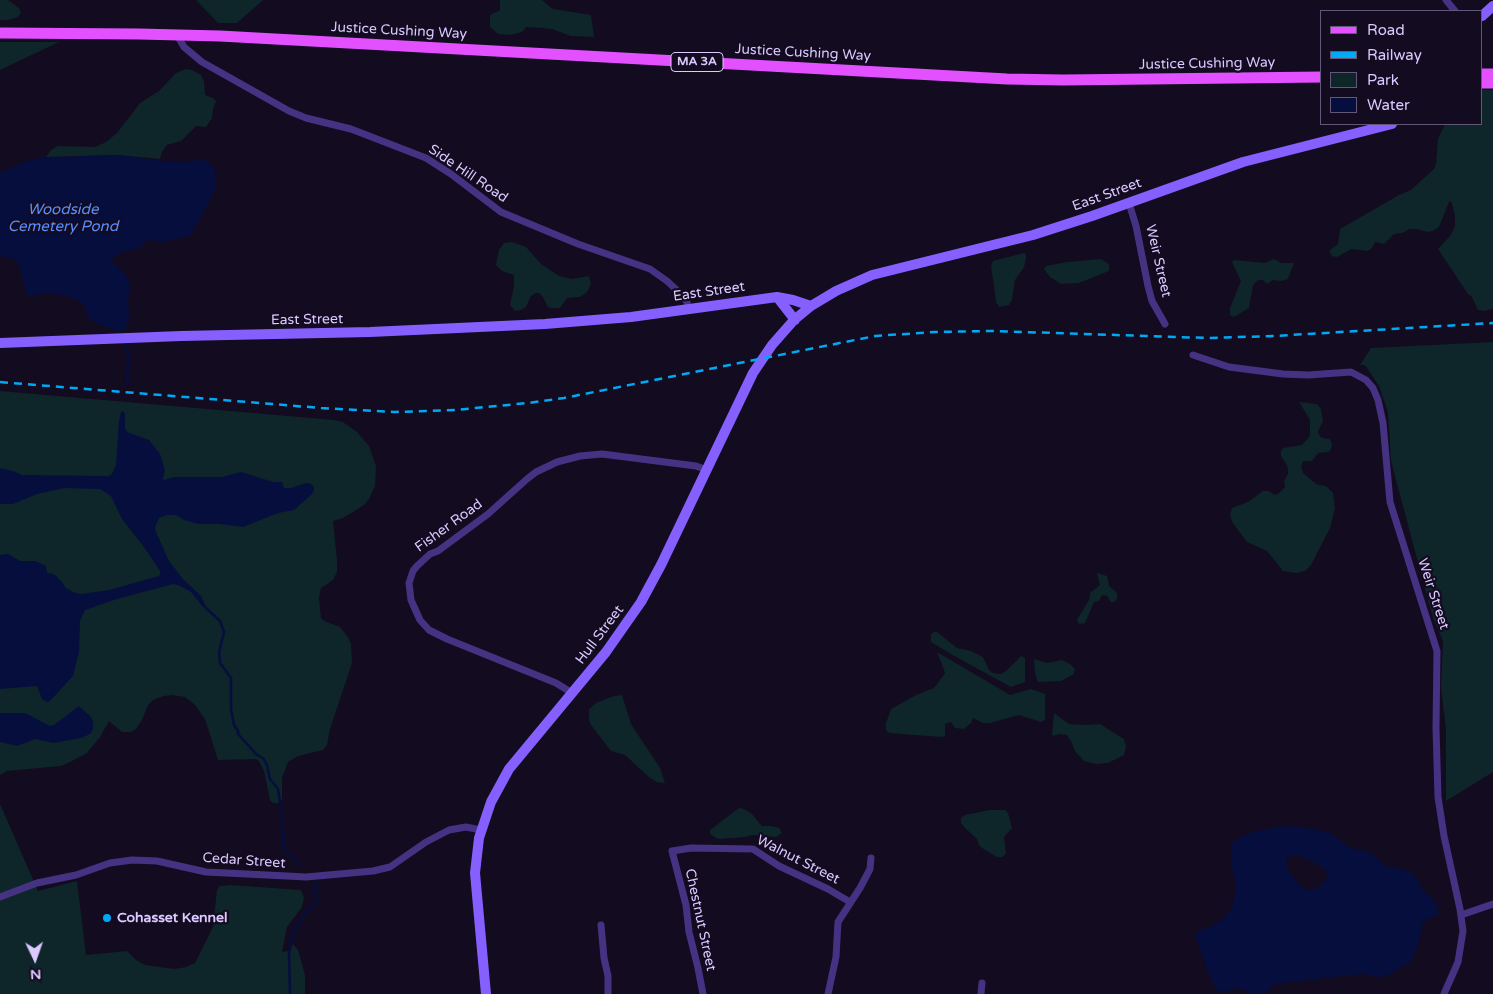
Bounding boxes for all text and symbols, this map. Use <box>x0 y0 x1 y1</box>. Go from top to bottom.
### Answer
legend <box>1320 10 1483 125</box>
street label: Justice Cushing Way <box>331 19 467 43</box>
text: Road <box>1367 21 1405 39</box>
street label: Justice Cushing Way <box>735 41 871 65</box>
text: Railway <box>1367 46 1422 64</box>
road number: MA 3A <box>671 52 723 72</box>
street label: Justice Cushing Way <box>1139 54 1275 74</box>
text: Park <box>1367 71 1399 89</box>
text: Water <box>1367 96 1410 114</box>
street label: Side Hill Road <box>425 141 511 207</box>
street label: East Street <box>1070 175 1144 215</box>
water label: Woodside Cemetery Pond <box>8 201 118 236</box>
street label: Weir Street <box>1141 223 1175 299</box>
street label: East Street <box>672 279 746 305</box>
street label: East Street <box>271 311 343 329</box>
street label: Fisher Road <box>412 496 486 556</box>
street label: Weir Street <box>1414 556 1452 632</box>
street label: Hull Street <box>572 602 628 668</box>
street label: Walnut Street <box>754 832 842 888</box>
street label: Cedar Street <box>202 850 286 872</box>
street label: Chestnut Street <box>681 867 719 973</box>
place label: Cohasset Kennel <box>117 910 228 926</box>
marker: Cohasset Kennel <box>101 912 113 924</box>
north arrow <box>10 934 60 984</box>
text: N <box>30 966 42 983</box>

